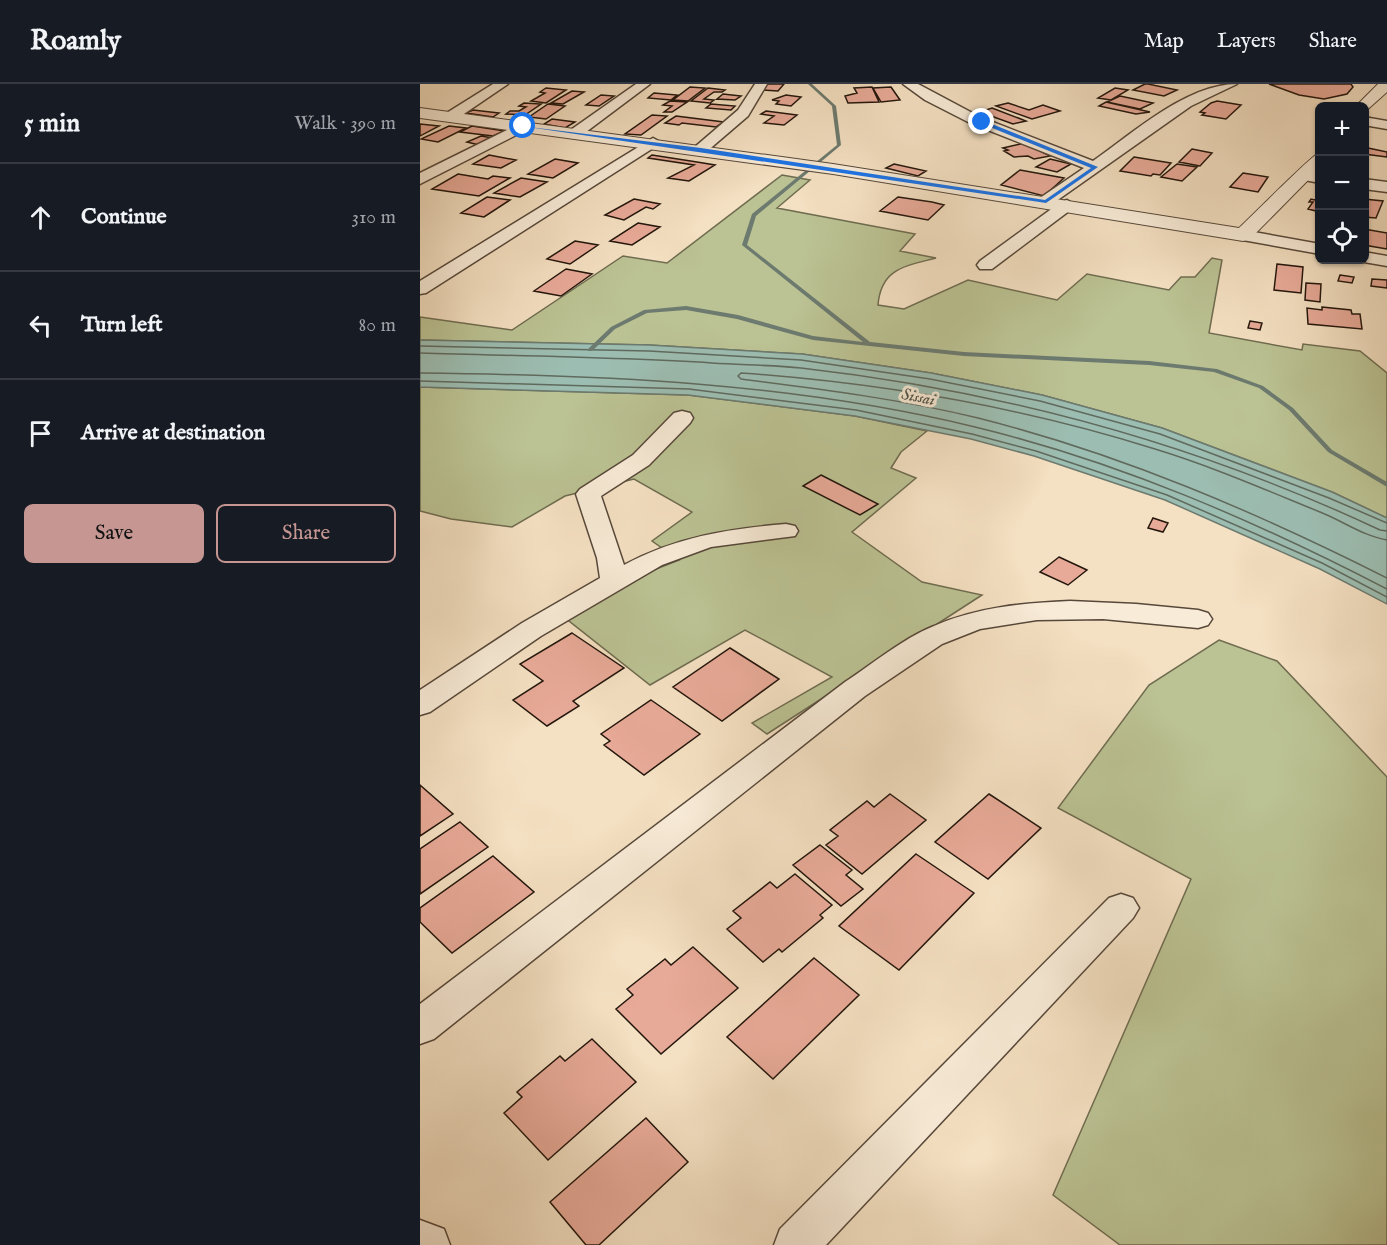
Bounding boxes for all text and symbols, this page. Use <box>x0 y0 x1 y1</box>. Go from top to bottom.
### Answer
text: Roamly <box>30 24 121 59</box>
text: Map <box>1144 28 1184 55</box>
text: Layers <box>1217 28 1276 55</box>
text: Share <box>1309 28 1357 55</box>
map controls <box>1315 102 1369 264</box>
button: + <box>1315 102 1369 156</box>
text: 5 min <box>24 107 80 140</box>
route end <box>968 108 994 134</box>
text: Walk · 390 m <box>294 111 396 136</box>
route start <box>509 112 535 138</box>
button: − <box>1315 156 1369 210</box>
icon: ahead <box>24 201 57 234</box>
text: Continue <box>81 203 167 231</box>
text: 310 m <box>352 205 396 230</box>
button: locate <box>1315 210 1369 264</box>
icon: left <box>24 309 57 342</box>
text: Turn left <box>81 311 163 339</box>
text: 80 m <box>359 313 396 338</box>
water label: Sissai <box>900 385 938 411</box>
icon: arrive <box>24 417 57 450</box>
text: Arrive at destination <box>81 419 265 447</box>
button: Save <box>24 504 204 563</box>
button: Share <box>216 504 396 563</box>

